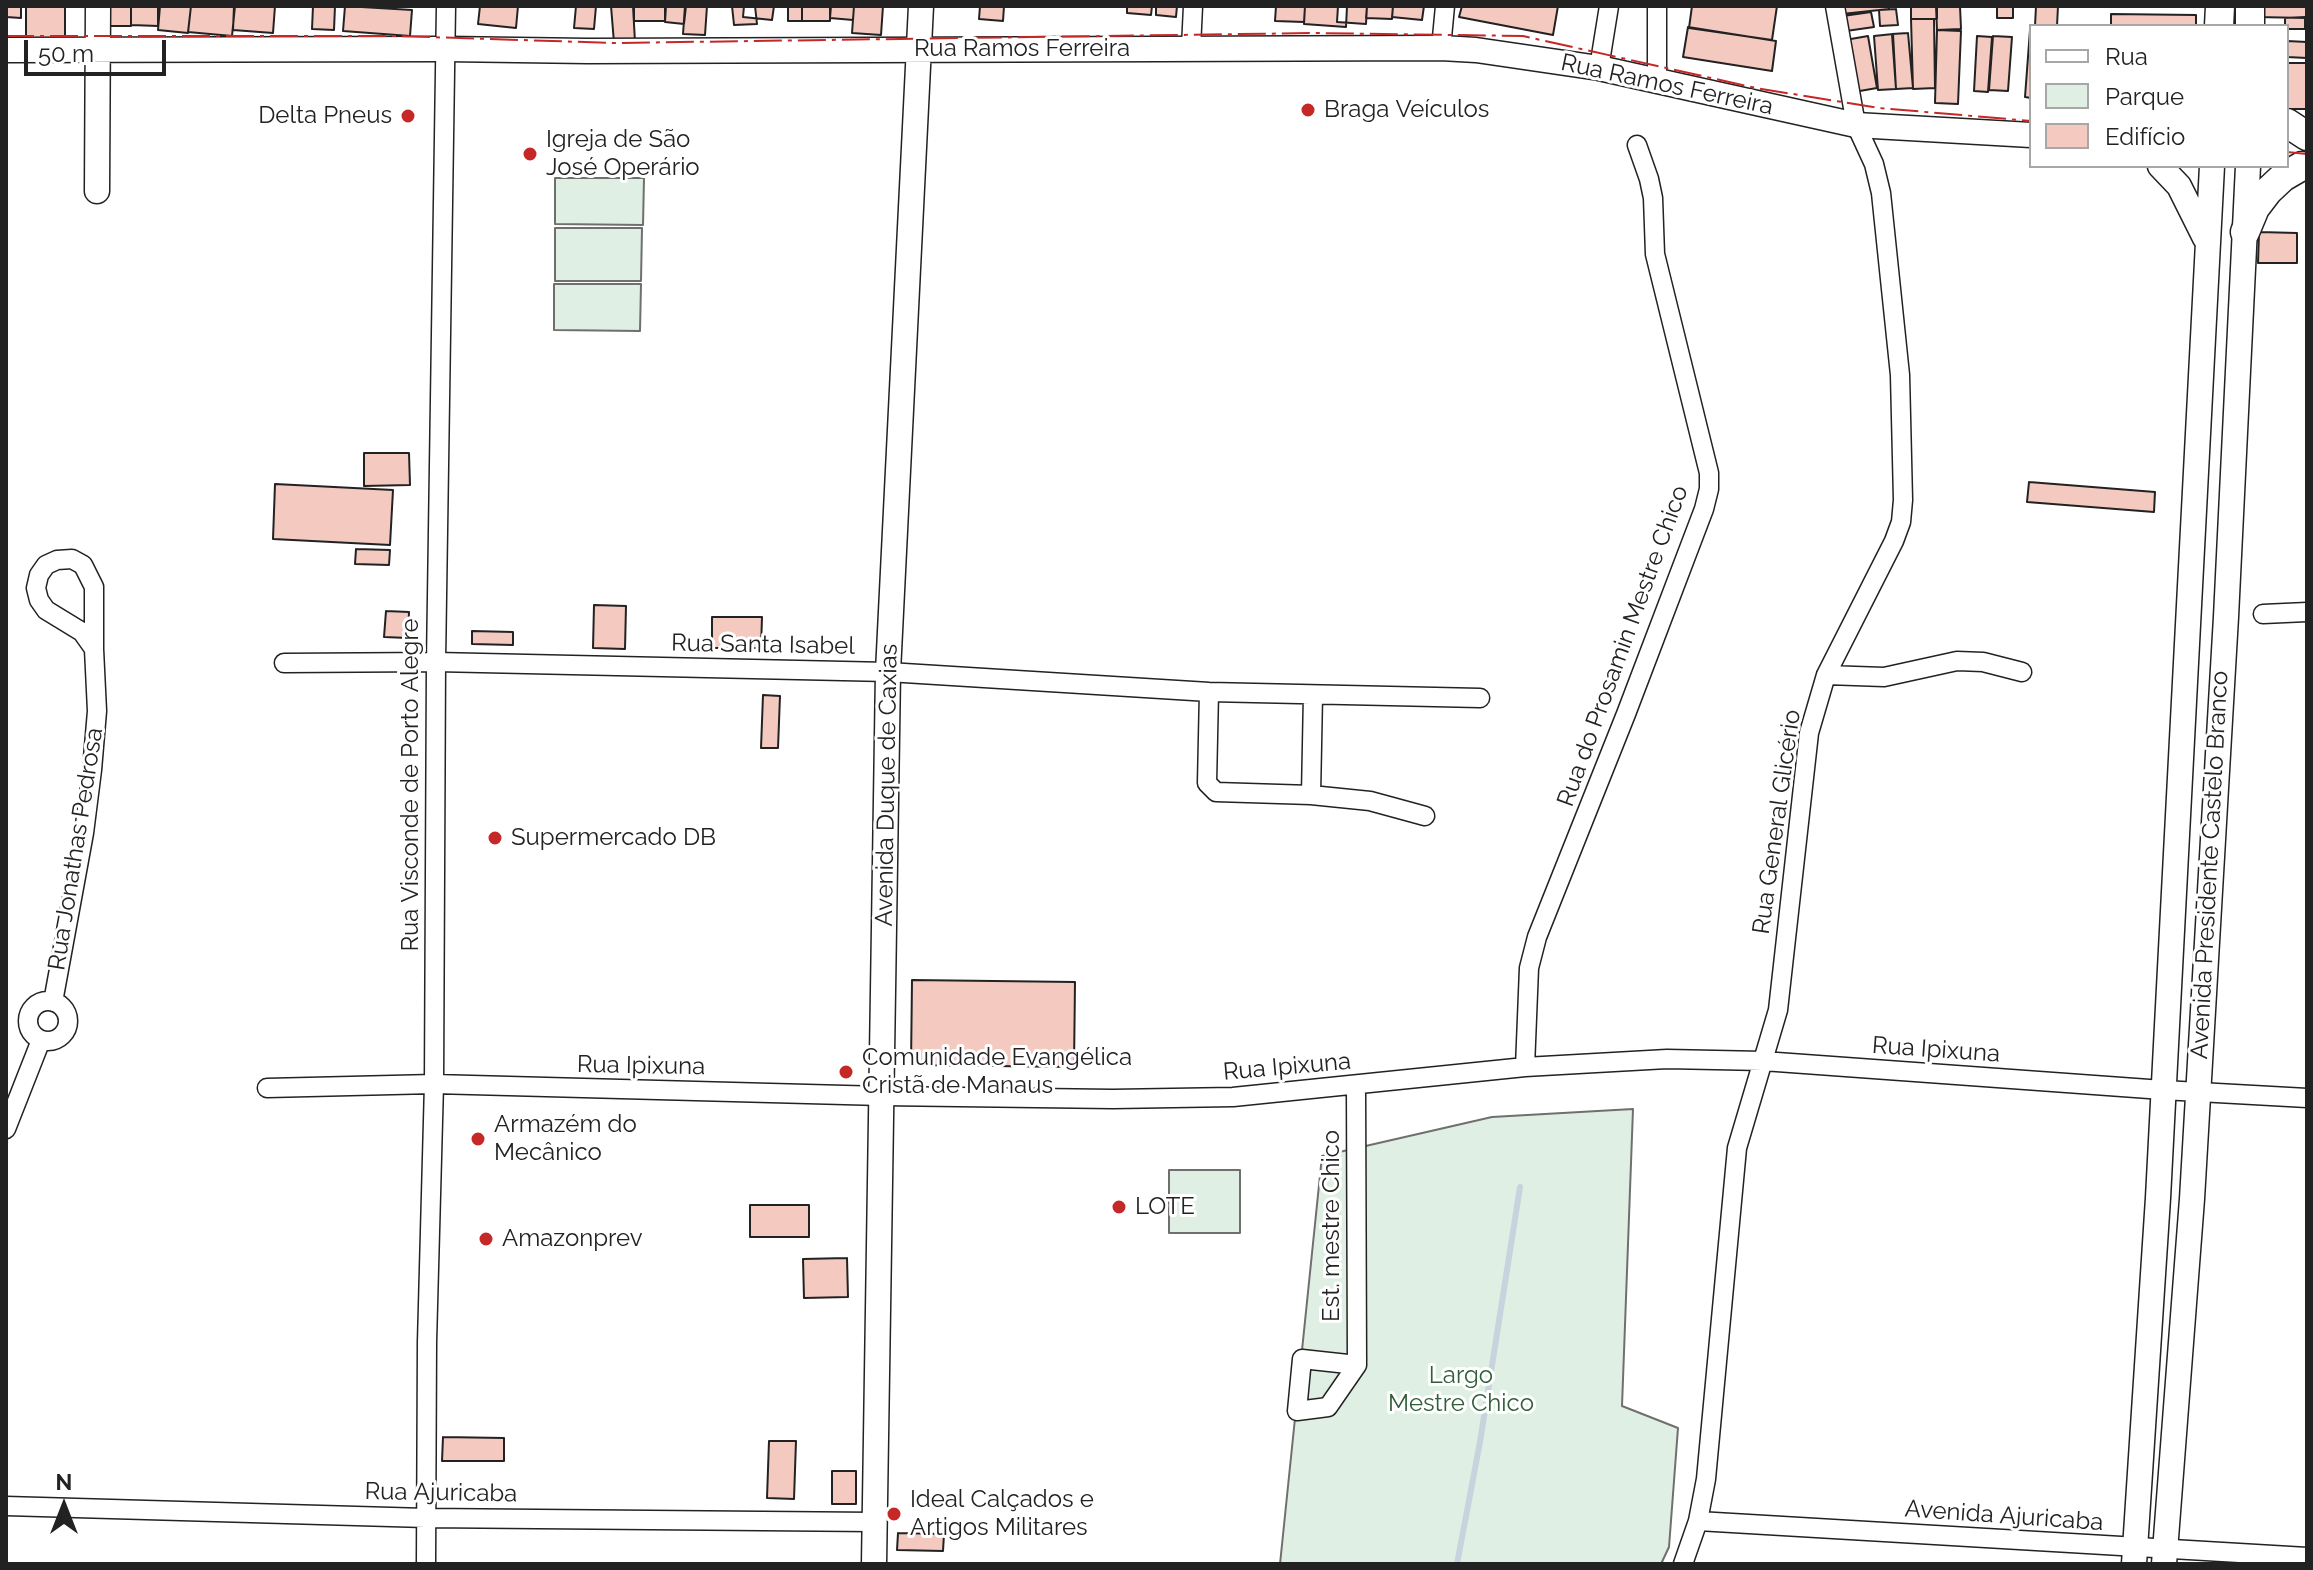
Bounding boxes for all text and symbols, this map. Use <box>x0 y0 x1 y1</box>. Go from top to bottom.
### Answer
scale bar <box>28 24 170 74</box>
legend <box>2029 24 2289 168</box>
street label: Rua Ramos Ferreira <box>914 35 1130 63</box>
text: 50 m <box>38 39 94 68</box>
text: Rua <box>2105 42 2148 71</box>
street label: Rua Ramos Ferreira <box>1558 48 1776 122</box>
text: Parque <box>2105 82 2184 111</box>
place label: Braga Veículos <box>1324 96 1489 124</box>
marker: Braga Veículos <box>1299 101 1317 119</box>
place label: Delta Pneus <box>258 102 392 130</box>
marker: Delta Pneus <box>399 107 417 125</box>
text: Edifício <box>2105 122 2185 151</box>
place label: Igreja de São José Operário <box>546 126 700 182</box>
marker: Igreja de São José Operário <box>521 145 539 163</box>
street label: Rua do Prosamin Mestre Chico <box>1551 482 1695 810</box>
street label: Rua Visconde de Porto Alegre <box>397 618 425 952</box>
street label: Rua Santa Isabel <box>671 629 855 661</box>
street label: Avenida Duque de Caxias <box>870 643 904 927</box>
street label: Avenida Presidente Castelo Branco <box>2185 670 2235 1060</box>
street label: Rua General Glicério <box>1747 708 1807 936</box>
street label: Rua Jonathas Pedrosa <box>43 726 109 972</box>
place label: Supermercado DB <box>511 824 716 852</box>
marker: Supermercado DB <box>486 829 504 847</box>
street label: Rua Ipixuna <box>1871 1031 2001 1069</box>
place label: Comunidade Evangélica Cristã de Manaus <box>862 1044 1132 1100</box>
street label: Rua Ipixuna <box>1222 1047 1352 1087</box>
street label: Rua Ipixuna <box>577 1050 705 1082</box>
marker: Comunidade Evangélica Cristã de Manaus <box>837 1063 855 1081</box>
place label: Armazém do Mecânico <box>494 1111 637 1167</box>
marker: Armazém do Mecânico <box>469 1130 487 1148</box>
street label: Est. mestre Chico <box>1318 1130 1346 1322</box>
place label: LOTE <box>1135 1193 1195 1221</box>
marker: LOTE <box>1110 1198 1128 1216</box>
place label: Amazonprev <box>502 1225 643 1253</box>
marker: Amazonprev <box>477 1230 495 1248</box>
park label: Largo Mestre Chico <box>1388 1362 1534 1418</box>
north arrow <box>24 1466 104 1546</box>
text: N <box>56 1469 72 1495</box>
street label: Rua Ajuricaba <box>364 1477 518 1509</box>
place label: Ideal Calçados e Artigos Militares <box>910 1486 1094 1542</box>
street label: Avenida Ajuricaba <box>1904 1495 2104 1537</box>
marker: Ideal Calçados e Artigos Militares <box>885 1505 903 1523</box>

